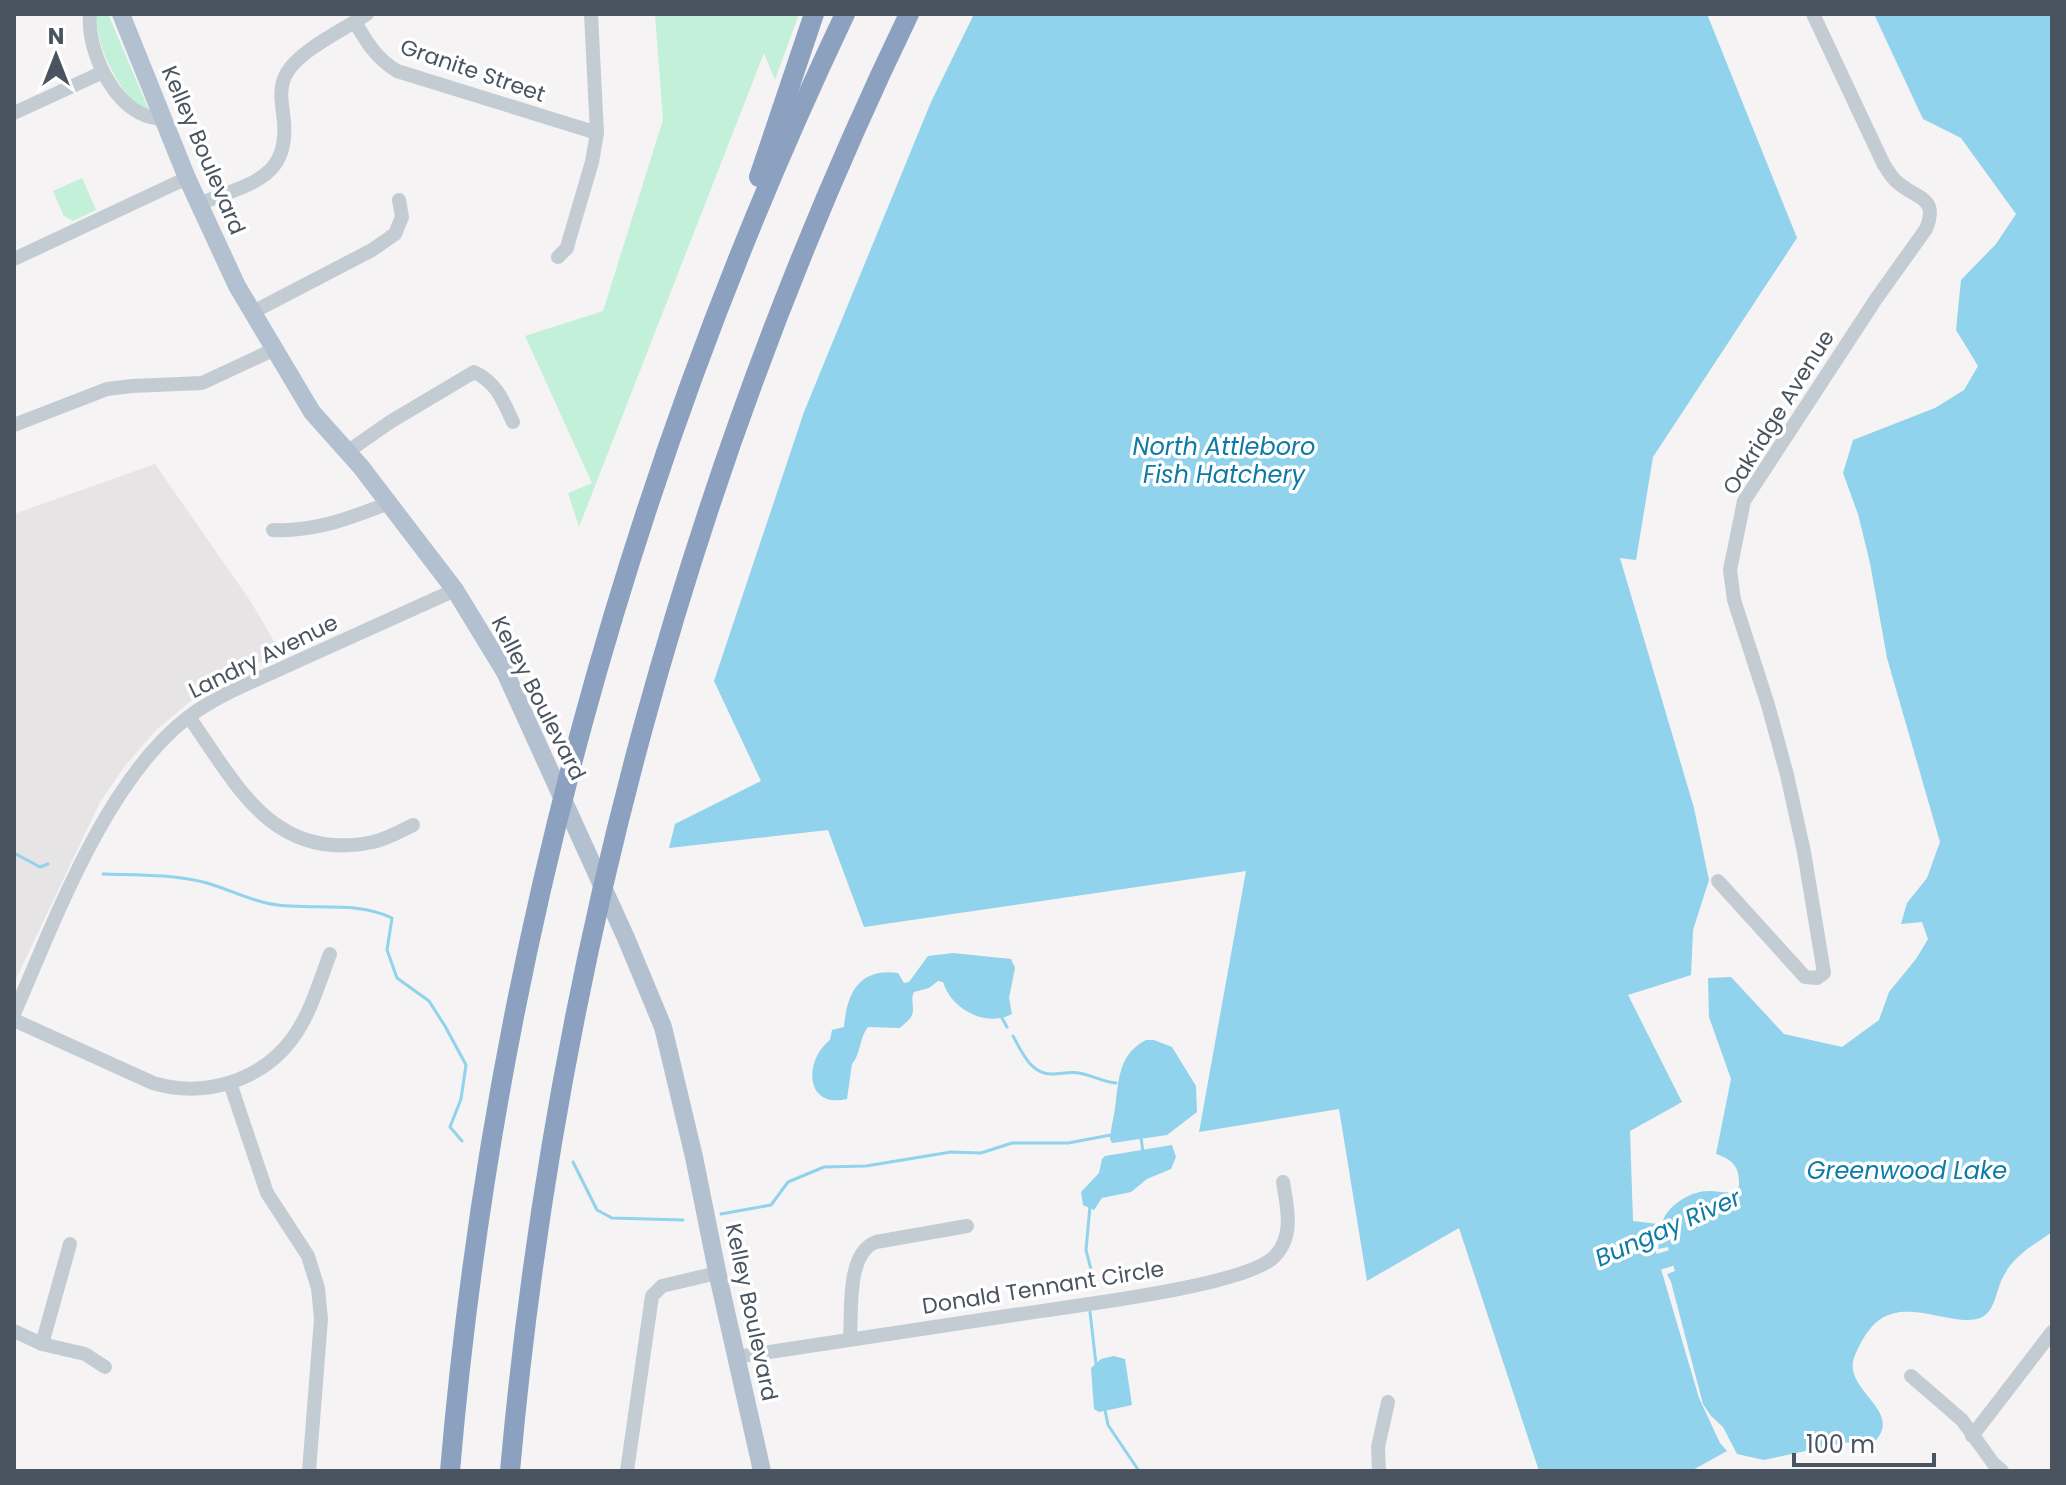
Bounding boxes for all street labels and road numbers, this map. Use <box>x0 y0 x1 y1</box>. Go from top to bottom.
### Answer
street label: Granite Street <box>396 31 550 110</box>
street label: Kelley Boulevard <box>154 61 253 239</box>
street label: Oakridge Avenue <box>1715 324 1842 501</box>
street label: Landry Avenue <box>183 607 343 706</box>
street label: Kelley Boulevard <box>484 611 593 786</box>
street label: Kelley Boulevard <box>718 1221 785 1404</box>
street label: Donald Tennant Circle <box>920 1253 1166 1322</box>

